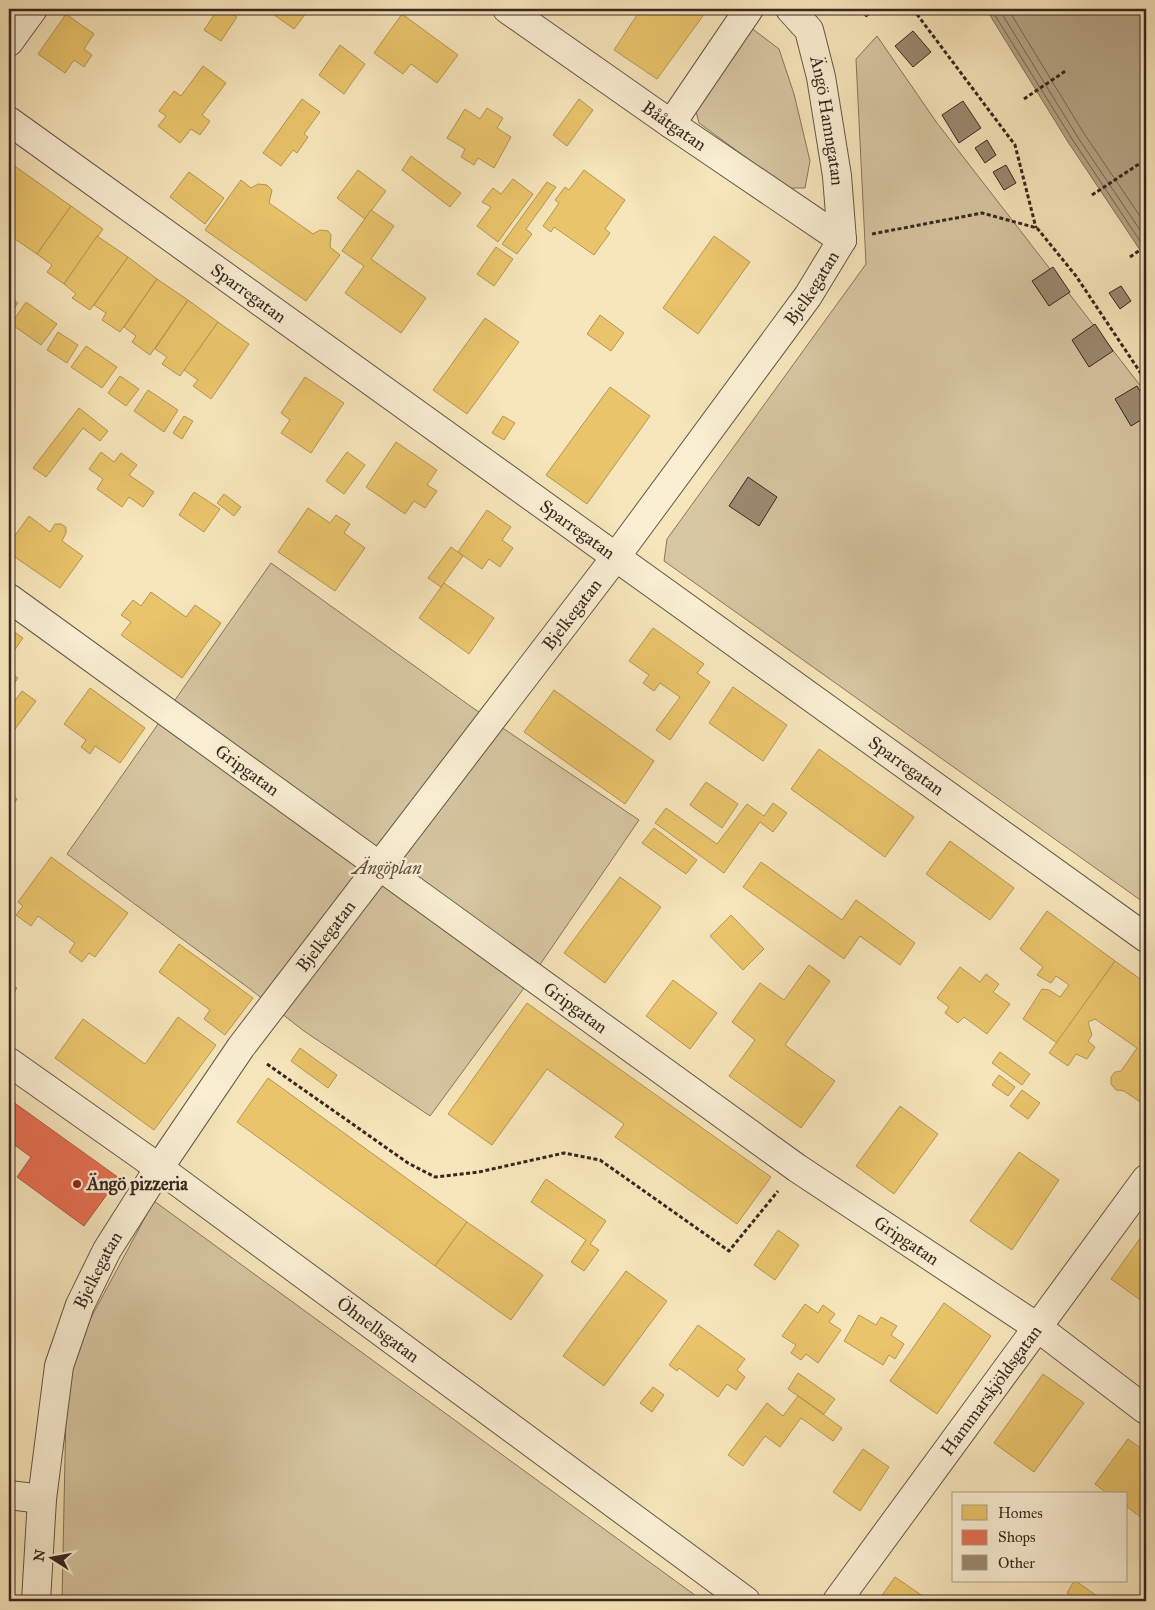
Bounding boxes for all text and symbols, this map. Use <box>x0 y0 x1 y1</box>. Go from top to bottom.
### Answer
street label: Ängö Hamngatan <box>805 53 849 187</box>
street label: Bååtgatan <box>638 96 711 156</box>
street label: Bjelkegatan <box>779 247 844 329</box>
street label: Sparregatan <box>207 259 291 328</box>
street label: Sparregatan <box>535 495 620 564</box>
street label: Bjelkegatan <box>538 574 606 654</box>
street label: Sparregatan <box>864 731 949 800</box>
street label: Gripgatan <box>211 740 284 801</box>
park label: Ängöplan <box>350 856 422 880</box>
street label: Bjelkegatan <box>292 896 360 976</box>
street label: Gripgatan <box>539 977 612 1038</box>
place label: Ängö pizzeria <box>86 1172 188 1196</box>
marker: Ängö pizzeria <box>71 1178 83 1190</box>
street label: Gripgatan <box>870 1211 944 1270</box>
street label: Bjelkegatan <box>69 1227 127 1312</box>
street label: Öhnellsgatan <box>333 1291 424 1367</box>
street label: Hammarskjöldsgatan <box>936 1321 1046 1460</box>
legend <box>952 1492 1128 1582</box>
text: Homes <box>998 1504 1043 1522</box>
text: Shops <box>998 1528 1036 1546</box>
north arrow <box>28 1532 78 1582</box>
text: N <box>30 1548 49 1563</box>
text: Other <box>998 1554 1035 1572</box>

